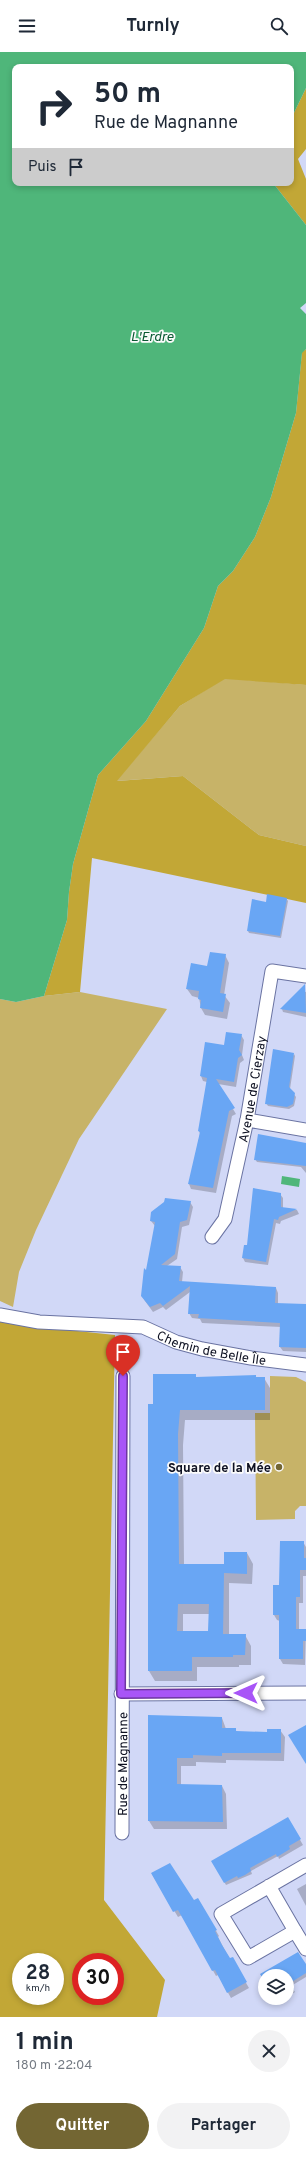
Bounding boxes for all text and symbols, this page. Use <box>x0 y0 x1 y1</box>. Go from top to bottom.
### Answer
icon: menu <box>16 15 38 37</box>
text: Turnly <box>126 15 180 38</box>
icon: search <box>268 15 290 37</box>
text: 50 m <box>94 77 161 113</box>
icon: right <box>28 80 80 132</box>
text: Rue de Magnanne <box>94 112 238 135</box>
icon: arrive <box>65 156 87 178</box>
text: Puis <box>28 158 57 177</box>
water label: L'Erdre <box>130 329 174 346</box>
street label: Avenue de Cierzay <box>236 1035 271 1144</box>
street label: Chemin de Belle Île <box>154 1328 267 1370</box>
pin <box>106 1335 140 1376</box>
icon: arrive <box>112 1341 134 1363</box>
place label: Square de la Mée <box>168 1461 271 1477</box>
marker: Square de la Mée <box>274 1462 284 1472</box>
position arrow <box>225 1672 267 1714</box>
street label: Rue de Magnanne <box>116 1712 132 1816</box>
speed limit sign: 30 <box>72 1953 124 2005</box>
text: 28 <box>26 1961 50 1987</box>
map controls <box>258 1969 294 2005</box>
button: layers <box>258 1969 294 2005</box>
text: km/h <box>26 1982 50 1995</box>
text: 1 min <box>16 2028 74 2058</box>
button: close <box>248 2030 290 2072</box>
text: 180 m · 22:04 <box>16 2058 92 2074</box>
button: Quitter <box>16 2103 149 2149</box>
button: Partager <box>157 2103 290 2149</box>

